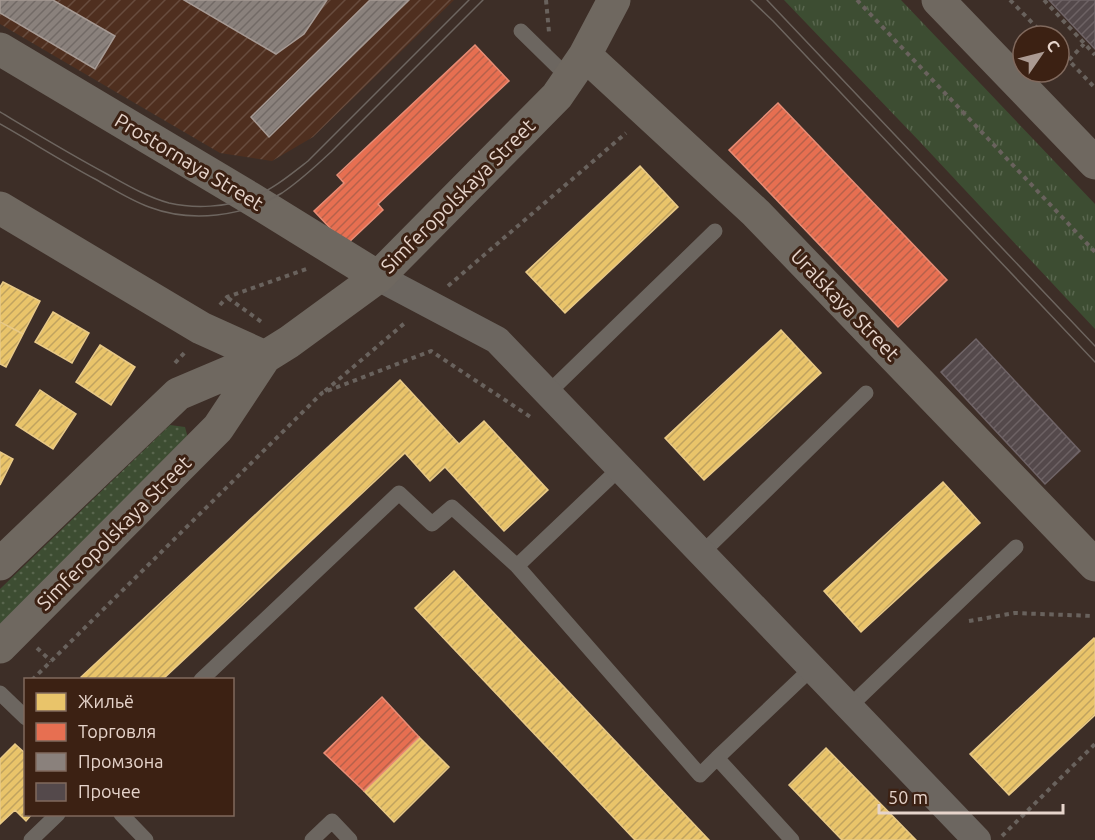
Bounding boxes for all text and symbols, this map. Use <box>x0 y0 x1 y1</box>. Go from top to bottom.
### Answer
north arrow <box>1011 24 1071 84</box>
text: С <box>1043 36 1064 55</box>
street label: Prostornaya Street <box>111 108 268 215</box>
street label: Simferopolskaya Street <box>376 114 540 277</box>
street label: Uralskaya Street <box>786 244 904 365</box>
street label: Simferopolskaya Street <box>32 451 196 614</box>
legend <box>24 678 234 816</box>
text: Жильё <box>78 691 134 711</box>
text: Торговля <box>78 721 156 741</box>
text: Промзона <box>78 751 163 771</box>
scale bar <box>879 777 1064 815</box>
text: Прочее <box>78 781 141 801</box>
text: 50 m <box>888 787 928 807</box>

